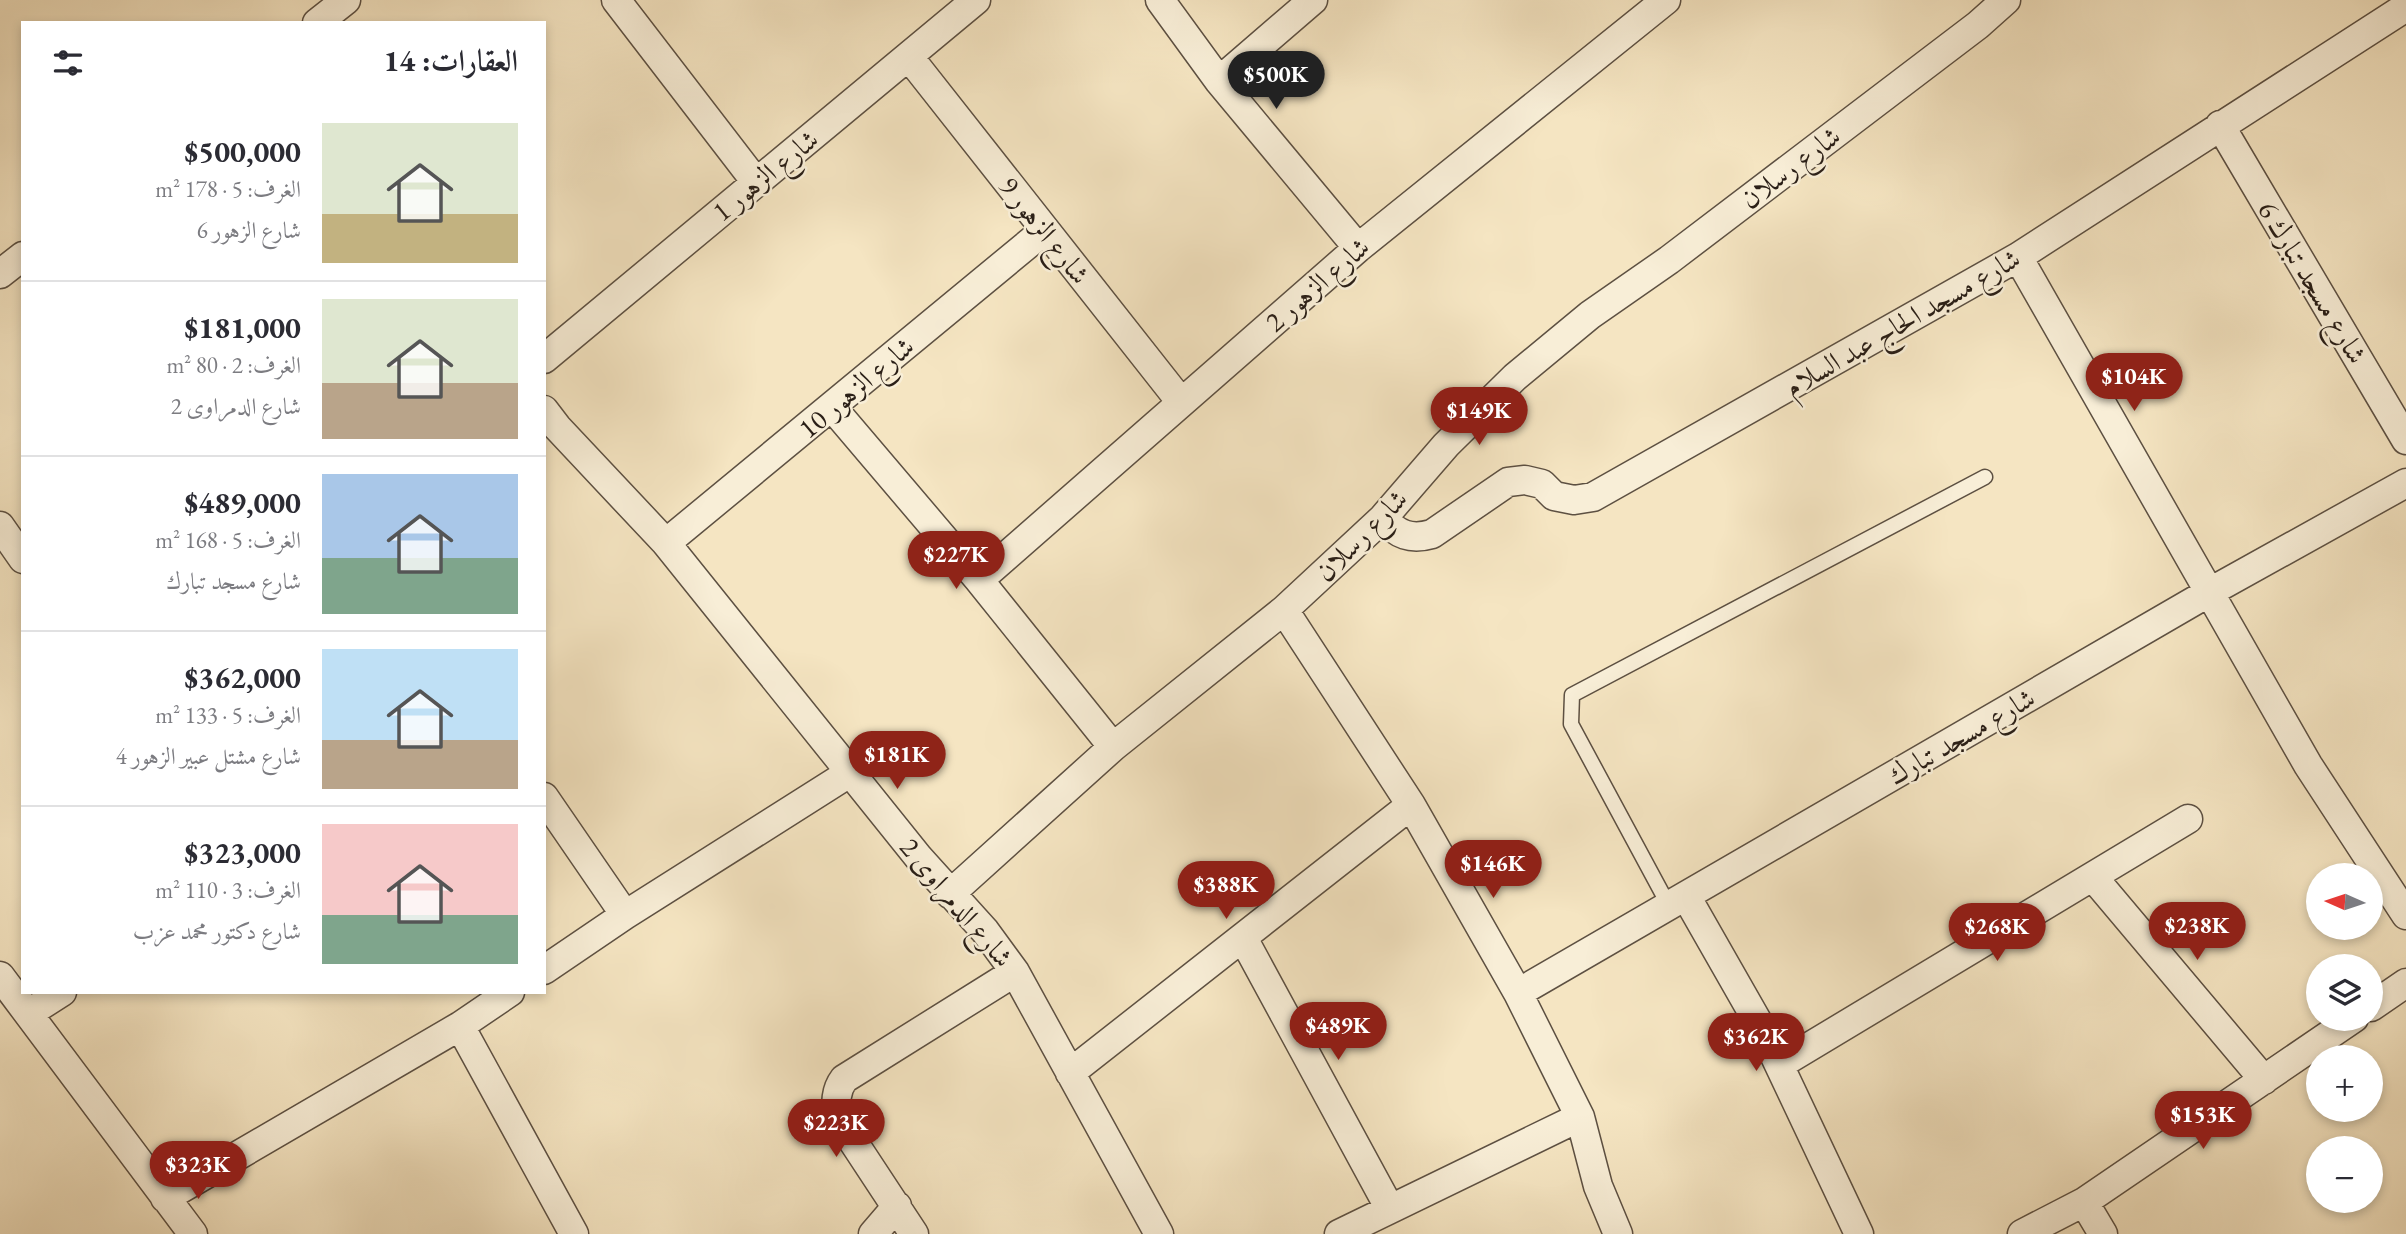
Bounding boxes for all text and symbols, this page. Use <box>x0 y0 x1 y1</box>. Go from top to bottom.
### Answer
text: العقارات: 14 <box>383 41 518 80</box>
icon: filters <box>49 44 87 82</box>
pin: $500K <box>1227 52 1325 111</box>
text: $500K <box>1244 59 1308 89</box>
street label: شارع رسلان <box>1733 118 1851 221</box>
street label: شارع الزهور 1 <box>704 121 829 234</box>
text: $500,000 <box>185 132 301 171</box>
icon: home <box>378 151 462 235</box>
street label: شارع الزهور 9 <box>987 169 1098 295</box>
text: الغرف: 5 · 178 m² <box>155 174 301 204</box>
street label: شارع مسجد تبارك 6 <box>2245 194 2376 373</box>
text: شارع الزهور 6 <box>197 215 301 245</box>
street label: شارع الزهور 2 <box>1257 229 1381 344</box>
street label: شارع مسجد الحاج عبد السلام <box>1777 240 2031 411</box>
text: $181,000 <box>185 308 301 347</box>
icon: home <box>378 327 462 411</box>
street label: شارع الزهور 10 <box>791 328 925 451</box>
text: الغرف: 2 · 80 m² <box>166 350 301 380</box>
pin: $104K <box>2085 354 2183 413</box>
text: $104K <box>2102 361 2166 391</box>
pin: $149K <box>1430 388 1528 447</box>
text: شارع الدمراوى 2 <box>171 391 301 421</box>
text: $149K <box>1447 395 1511 425</box>
street label: شارع رسلان <box>1307 481 1419 593</box>
text: $489,000 <box>185 483 301 522</box>
icon: home <box>378 502 462 586</box>
text: الغرف: 5 · 168 m² <box>155 525 301 555</box>
pin: $227K <box>907 532 1005 591</box>
text: $227K <box>924 539 988 569</box>
text: شارع مسجد تبارك <box>166 566 301 596</box>
text: $362,000 <box>185 658 301 697</box>
icon: home <box>378 677 462 761</box>
street label: شارع مسجد تبارك <box>1881 679 2044 798</box>
text: الغرف: 5 · 133 m² <box>155 700 301 730</box>
pin: $181K <box>848 732 946 791</box>
text: $181K <box>865 739 929 769</box>
text: شارع مشتل عبير الزهور 4 <box>116 741 301 771</box>
street label: شارع الدمراوى 2 <box>888 830 1022 978</box>
text: $323,000 <box>185 833 301 872</box>
pin: $146K <box>1444 841 1542 900</box>
text: $146K <box>1461 848 1525 878</box>
icon: home <box>378 852 462 936</box>
pin: $388K <box>1177 862 1275 921</box>
north arrow <box>2306 863 2384 940</box>
map controls <box>2306 863 2383 1213</box>
text: $388K <box>1194 869 1258 899</box>
text: الغرف: 3 · 110 m² <box>155 875 301 905</box>
pin: $238K <box>2148 902 2246 962</box>
pin: $268K <box>1948 904 2046 963</box>
text: $238K <box>2165 910 2229 940</box>
text: $268K <box>1965 911 2029 941</box>
text: شارع دكتور محمد عزب <box>133 916 301 946</box>
button: layers <box>2306 954 2383 1031</box>
pin: $489K <box>1289 1002 1387 1062</box>
text: $489K <box>1306 1010 1370 1040</box>
pin: $362K <box>1707 1014 1805 1073</box>
text: $362K <box>1724 1021 1788 1051</box>
button: + <box>2306 1045 2383 1122</box>
pin: $153K <box>2154 1092 2252 1151</box>
text: $153K <box>2171 1099 2235 1129</box>
pin: $223K <box>787 1100 885 1159</box>
text: $223K <box>804 1107 868 1137</box>
button: − <box>2306 1136 2383 1213</box>
pin: $323K <box>149 1142 247 1201</box>
text: $323K <box>166 1149 230 1179</box>

